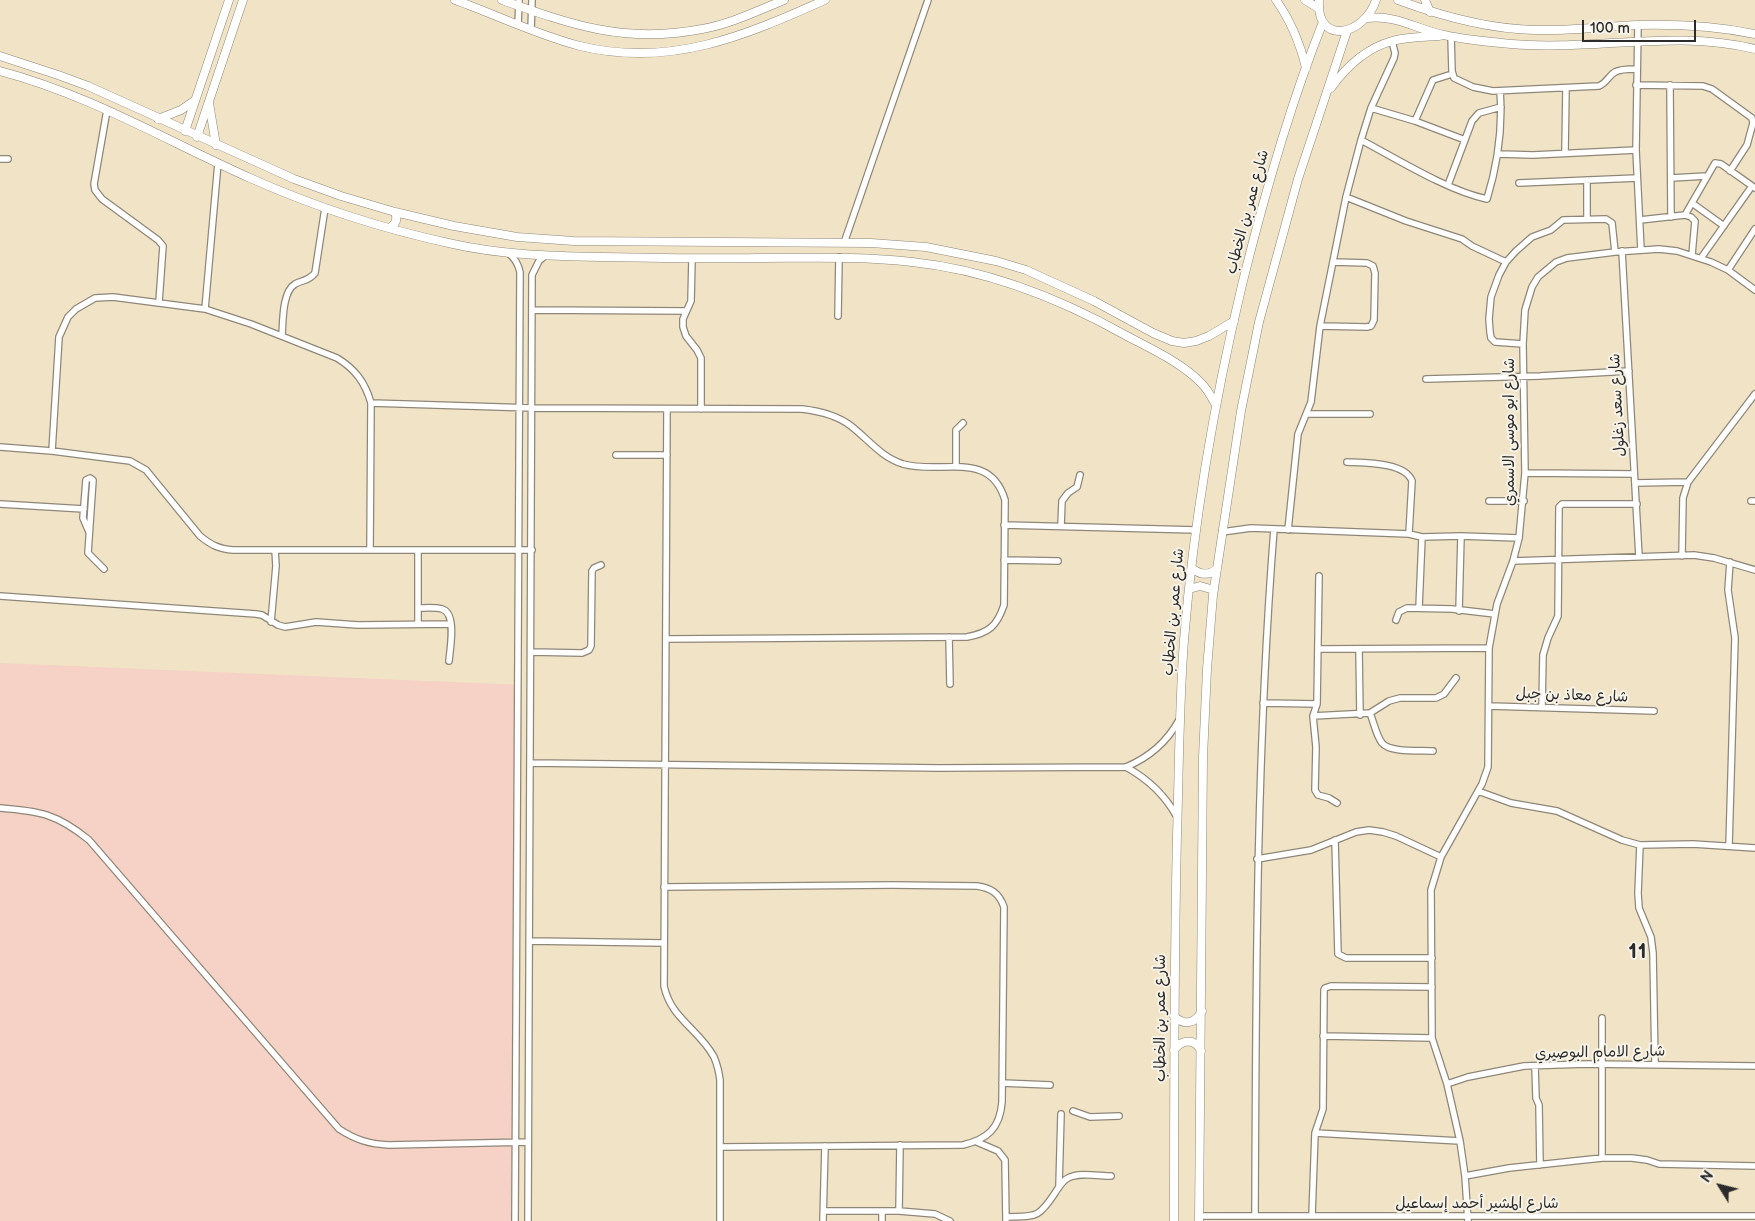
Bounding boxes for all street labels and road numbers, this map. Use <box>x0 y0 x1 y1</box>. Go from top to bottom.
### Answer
street label: شارع عمر بن الخطاب <box>1223 148 1273 276</box>
street label: شارع سعد زغلول <box>1606 353 1630 457</box>
street label: شارع ابو موسى الاسمري <box>1501 358 1519 506</box>
street label: شارع عمر بن الخطاب <box>1159 548 1189 676</box>
street label: شارع معاذ بن جبل <box>1515 685 1629 707</box>
street label: شارع عمر بن الخطاب <box>1152 954 1170 1082</box>
street label: شارع الامام البوصيري <box>1535 1043 1665 1063</box>
street label: شارع المشير أحمد إسماعيل <box>1395 1195 1559 1213</box>

